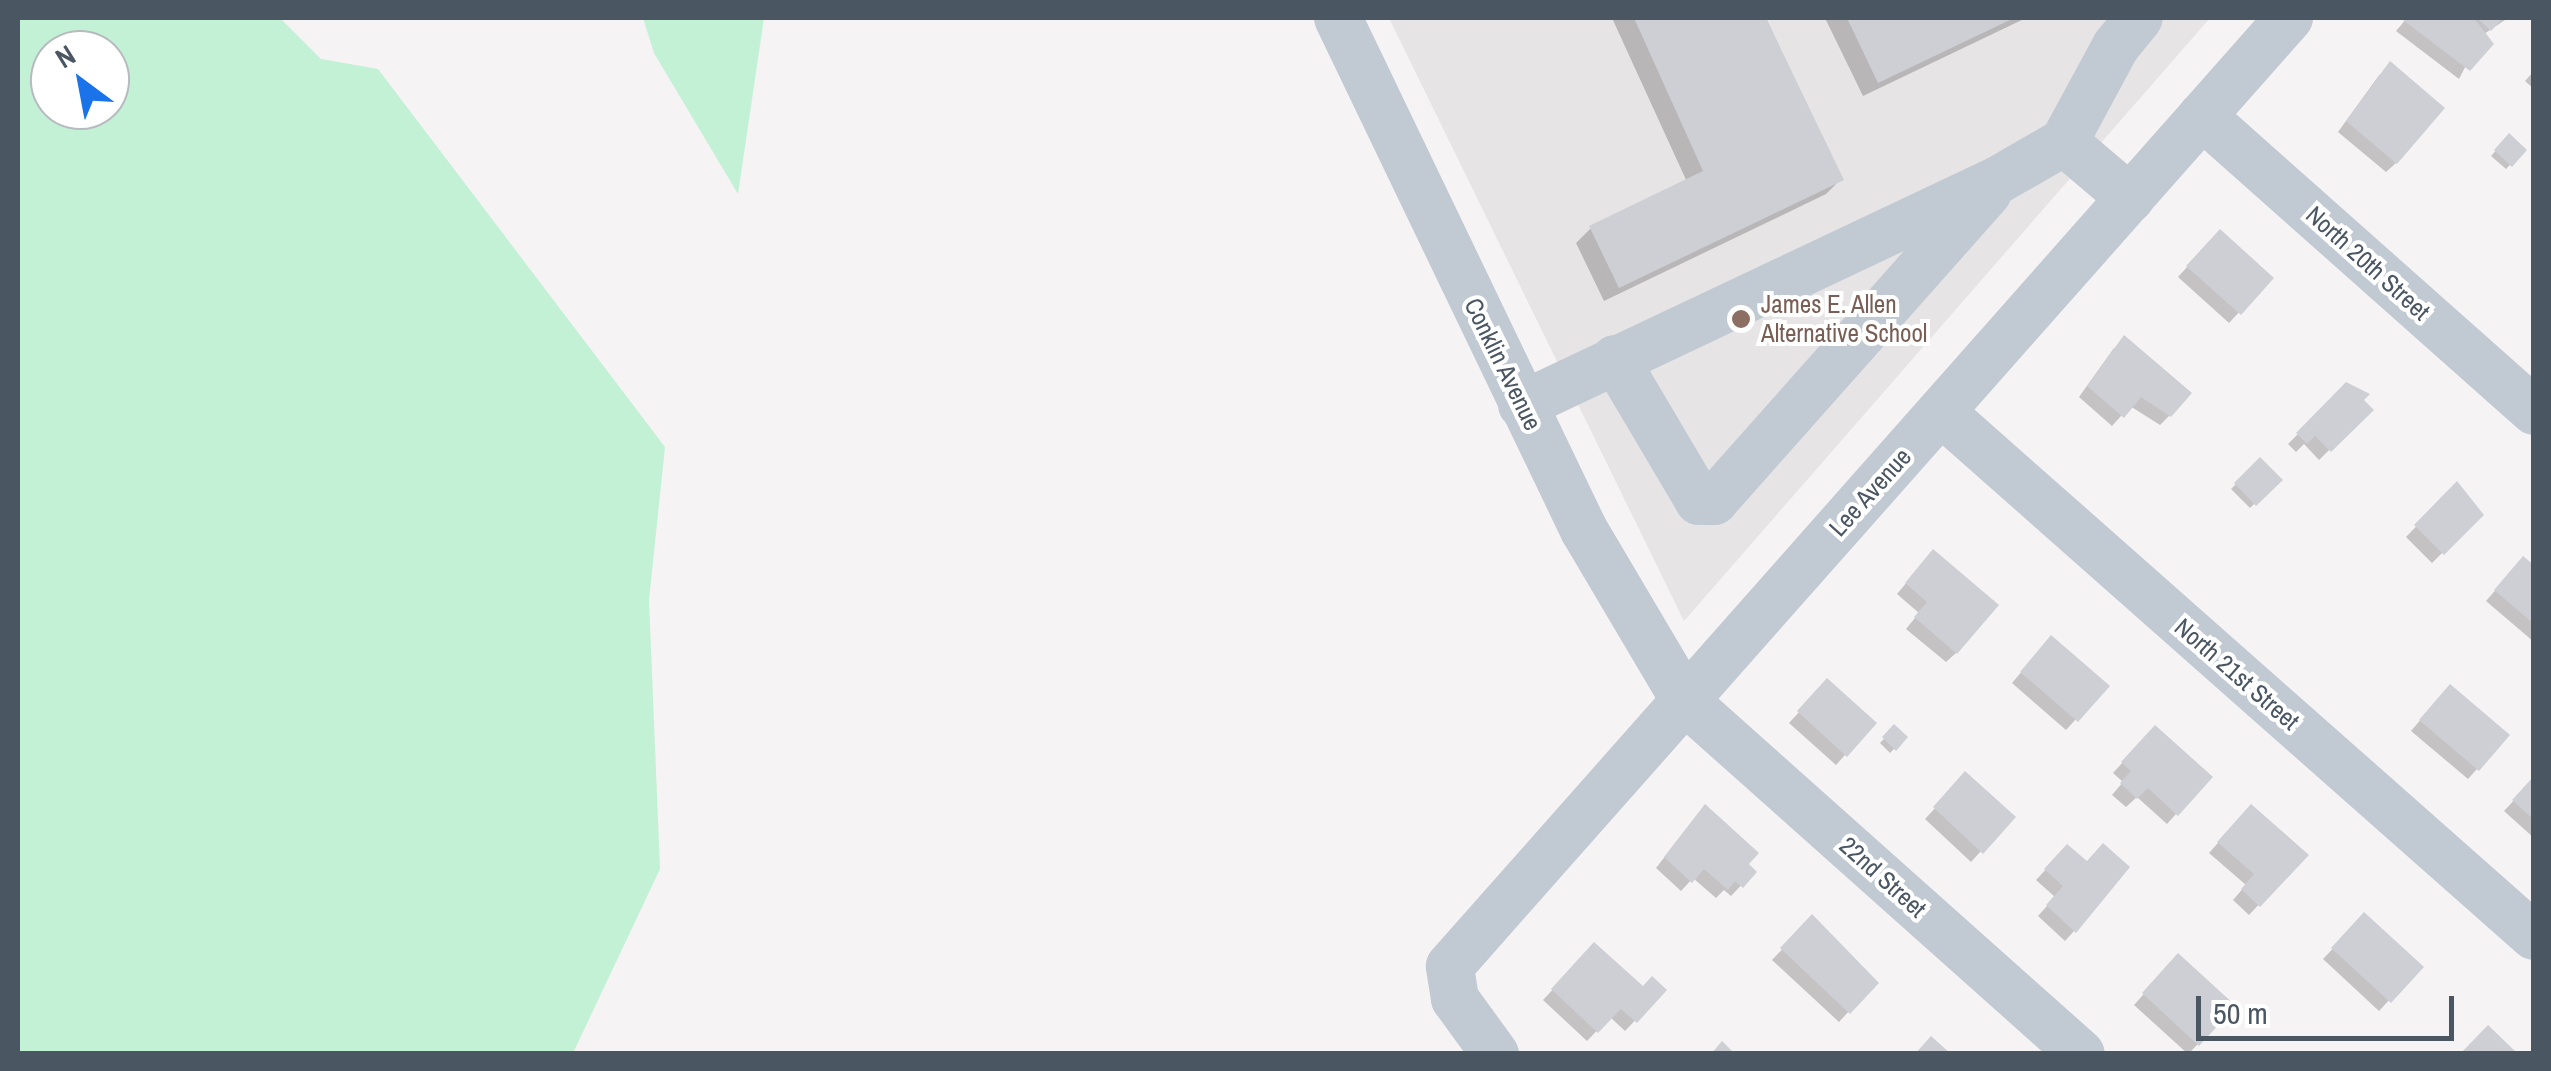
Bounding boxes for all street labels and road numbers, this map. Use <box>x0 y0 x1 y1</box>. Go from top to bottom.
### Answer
street label: North 20th Street <box>2300 200 2436 326</box>
street label: Conklin Avenue <box>1458 293 1548 435</box>
street label: Lee Avenue <box>1822 441 1918 543</box>
street label: North 21st Street <box>2169 612 2305 736</box>
street label: 22nd Street <box>1834 830 1932 924</box>

